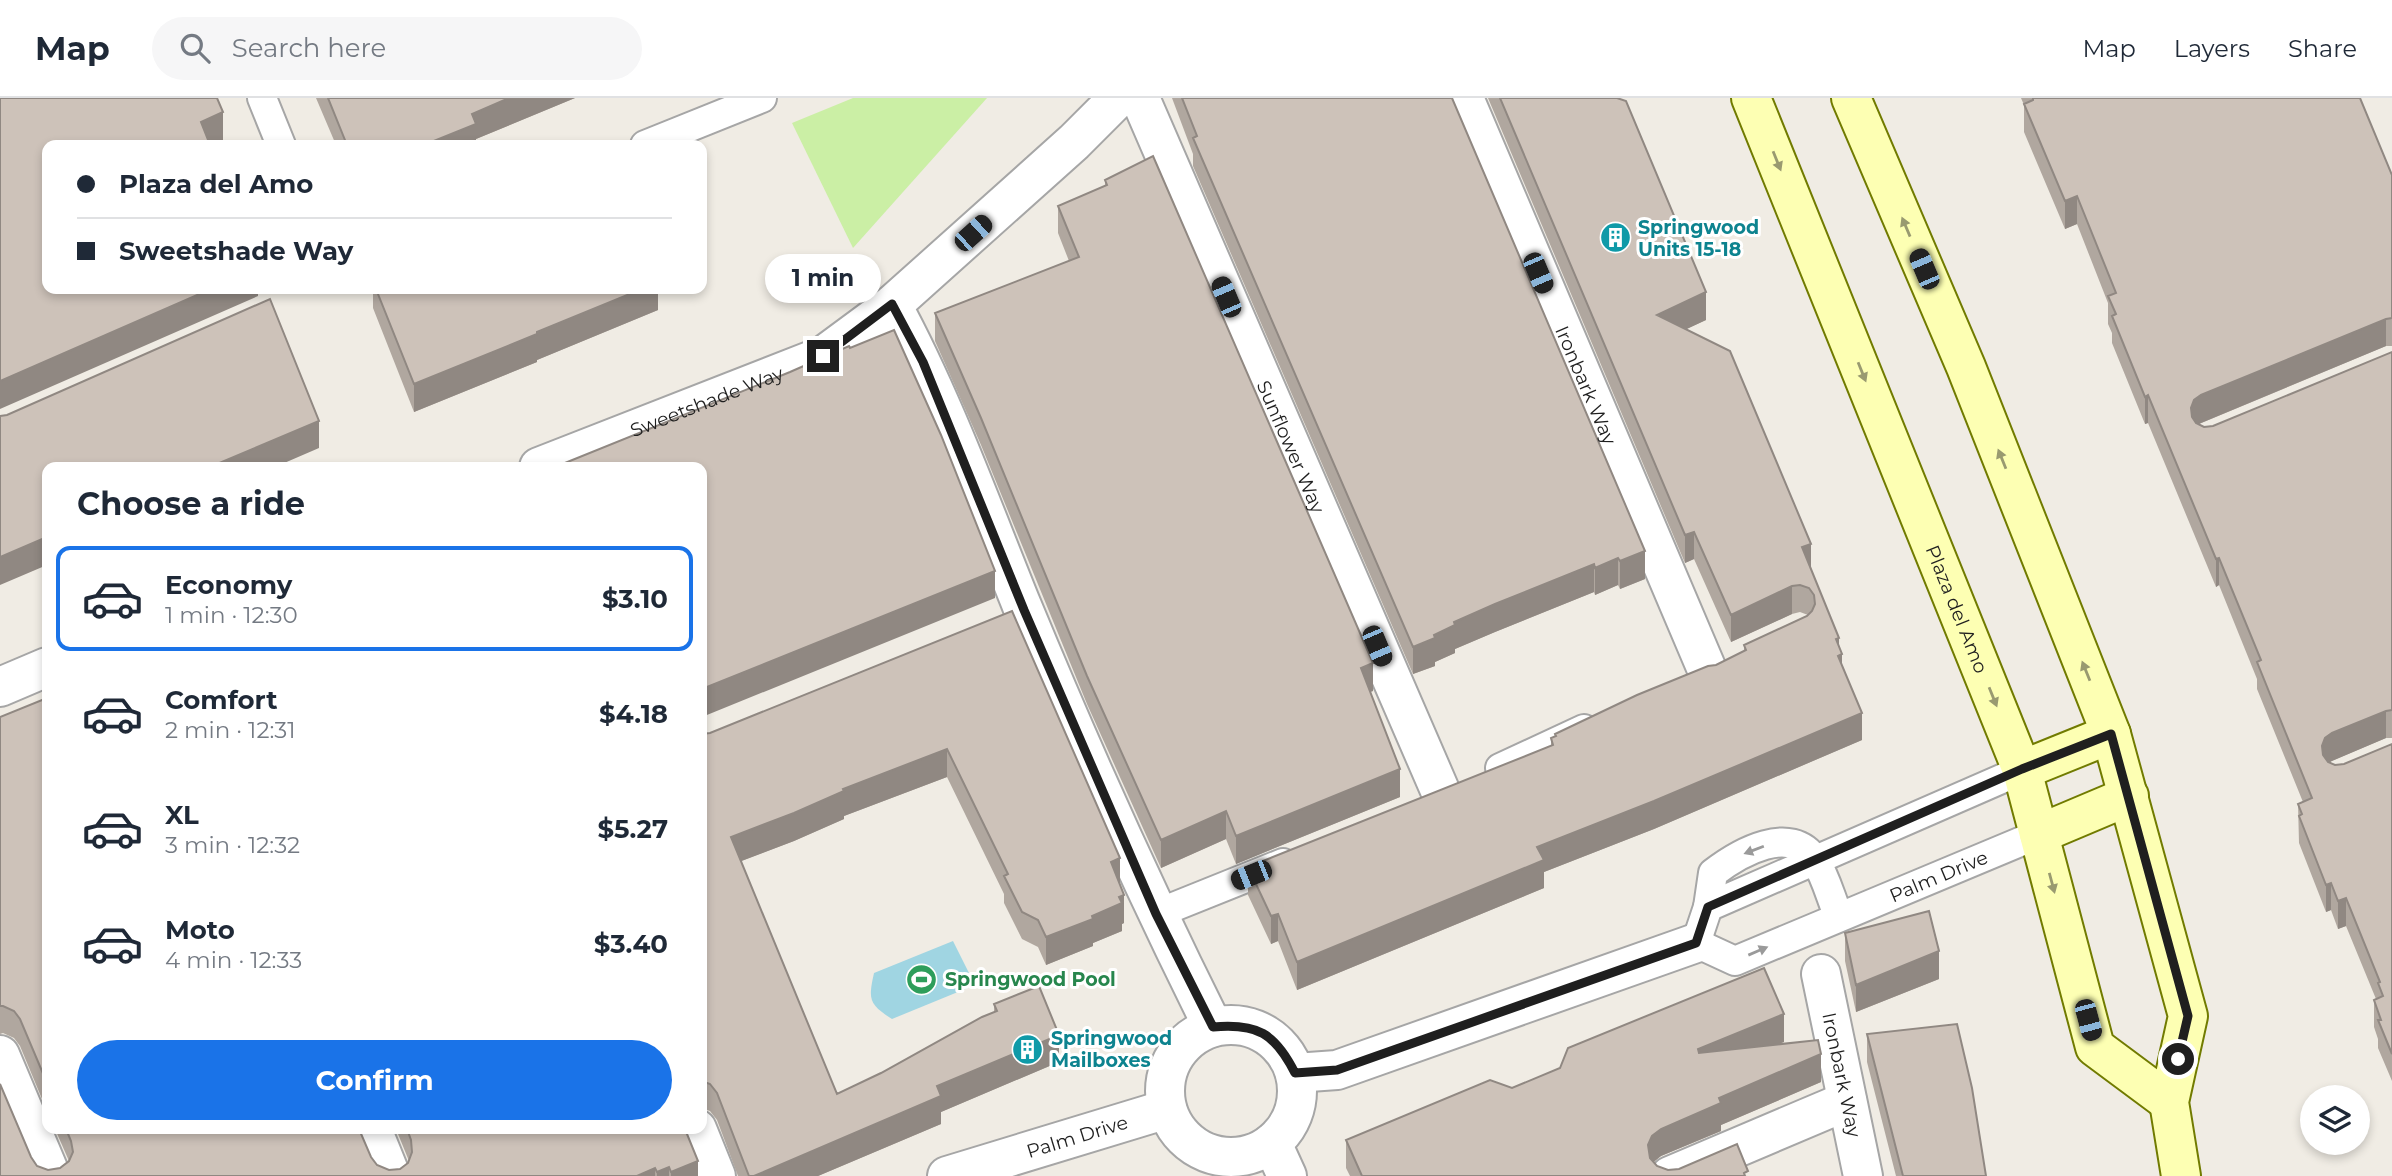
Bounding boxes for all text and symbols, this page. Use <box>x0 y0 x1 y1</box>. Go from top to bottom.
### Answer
search box <box>152 17 642 80</box>
text: Map <box>35 28 110 68</box>
icon: search <box>176 29 214 67</box>
text: Search here <box>232 32 386 64</box>
text: Map <box>2082 34 2136 63</box>
text: Layers <box>2174 34 2250 63</box>
text: Share <box>2288 34 2357 63</box>
one-way arrow <box>1772 151 1783 172</box>
text: Plaza del Amo <box>119 168 313 200</box>
car <box>951 211 996 255</box>
place label: Springwood Units 15-18 <box>1638 216 1759 261</box>
one-way arrow <box>1900 216 1911 237</box>
building icon: Springwood Units 15-18 <box>1598 221 1632 255</box>
text: Sweetshade Way <box>119 235 353 267</box>
car <box>1907 246 1942 292</box>
car <box>1521 250 1556 296</box>
callout: 1 min <box>765 254 881 303</box>
text: 1 min <box>792 264 854 292</box>
car <box>1209 274 1244 320</box>
street label: Ironbark Way <box>1550 322 1621 449</box>
route end <box>807 340 839 372</box>
street label: Sweetshade Way <box>627 361 787 442</box>
one-way arrow <box>1857 362 1868 383</box>
street label: Sunflower Way <box>1252 377 1330 517</box>
one-way arrow <box>1997 449 2008 470</box>
text: Choose a ride <box>77 484 305 523</box>
street label: Plaza del Amo <box>1920 542 1993 677</box>
icon: car <box>81 567 144 630</box>
text: Economy <box>165 569 292 601</box>
text: $3.10 <box>602 583 668 615</box>
text: 1 min · 12:30 <box>165 601 298 629</box>
car <box>1360 623 1395 669</box>
one-way arrow <box>2081 660 2092 681</box>
icon: car <box>81 682 144 745</box>
text: Comfort <box>165 684 277 716</box>
one-way arrow <box>1987 687 1998 708</box>
text: $4.18 <box>599 698 668 730</box>
text: 2 min · 12:31 <box>165 716 296 744</box>
icon: car <box>81 797 144 860</box>
text: XL <box>165 799 199 831</box>
text: $5.27 <box>597 813 668 845</box>
text: 3 min · 12:32 <box>165 831 300 859</box>
one-way arrow <box>1743 844 1764 855</box>
street label: Palm Drive <box>1886 846 1991 907</box>
car <box>1228 857 1275 893</box>
one-way arrow <box>2047 872 2058 894</box>
icon: car <box>81 912 144 975</box>
text: Moto <box>165 914 235 946</box>
text: $3.40 <box>594 928 668 960</box>
one-way arrow <box>1748 945 1768 957</box>
text: 4 min · 12:33 <box>165 946 302 974</box>
sports icon: Springwood Pool <box>905 962 939 996</box>
place label: Springwood Pool <box>945 968 1116 991</box>
car <box>2073 997 2104 1043</box>
street label: Ironbark Way <box>1817 1010 1866 1140</box>
place label: Springwood Mailboxes <box>1051 1027 1172 1072</box>
building icon: Springwood Mailboxes <box>1011 1032 1045 1066</box>
button: Confirm <box>77 1040 672 1120</box>
route start <box>2162 1043 2194 1075</box>
map controls <box>2300 1085 2370 1155</box>
button: layers <box>2300 1085 2370 1155</box>
street label: Palm Drive <box>1024 1111 1131 1163</box>

